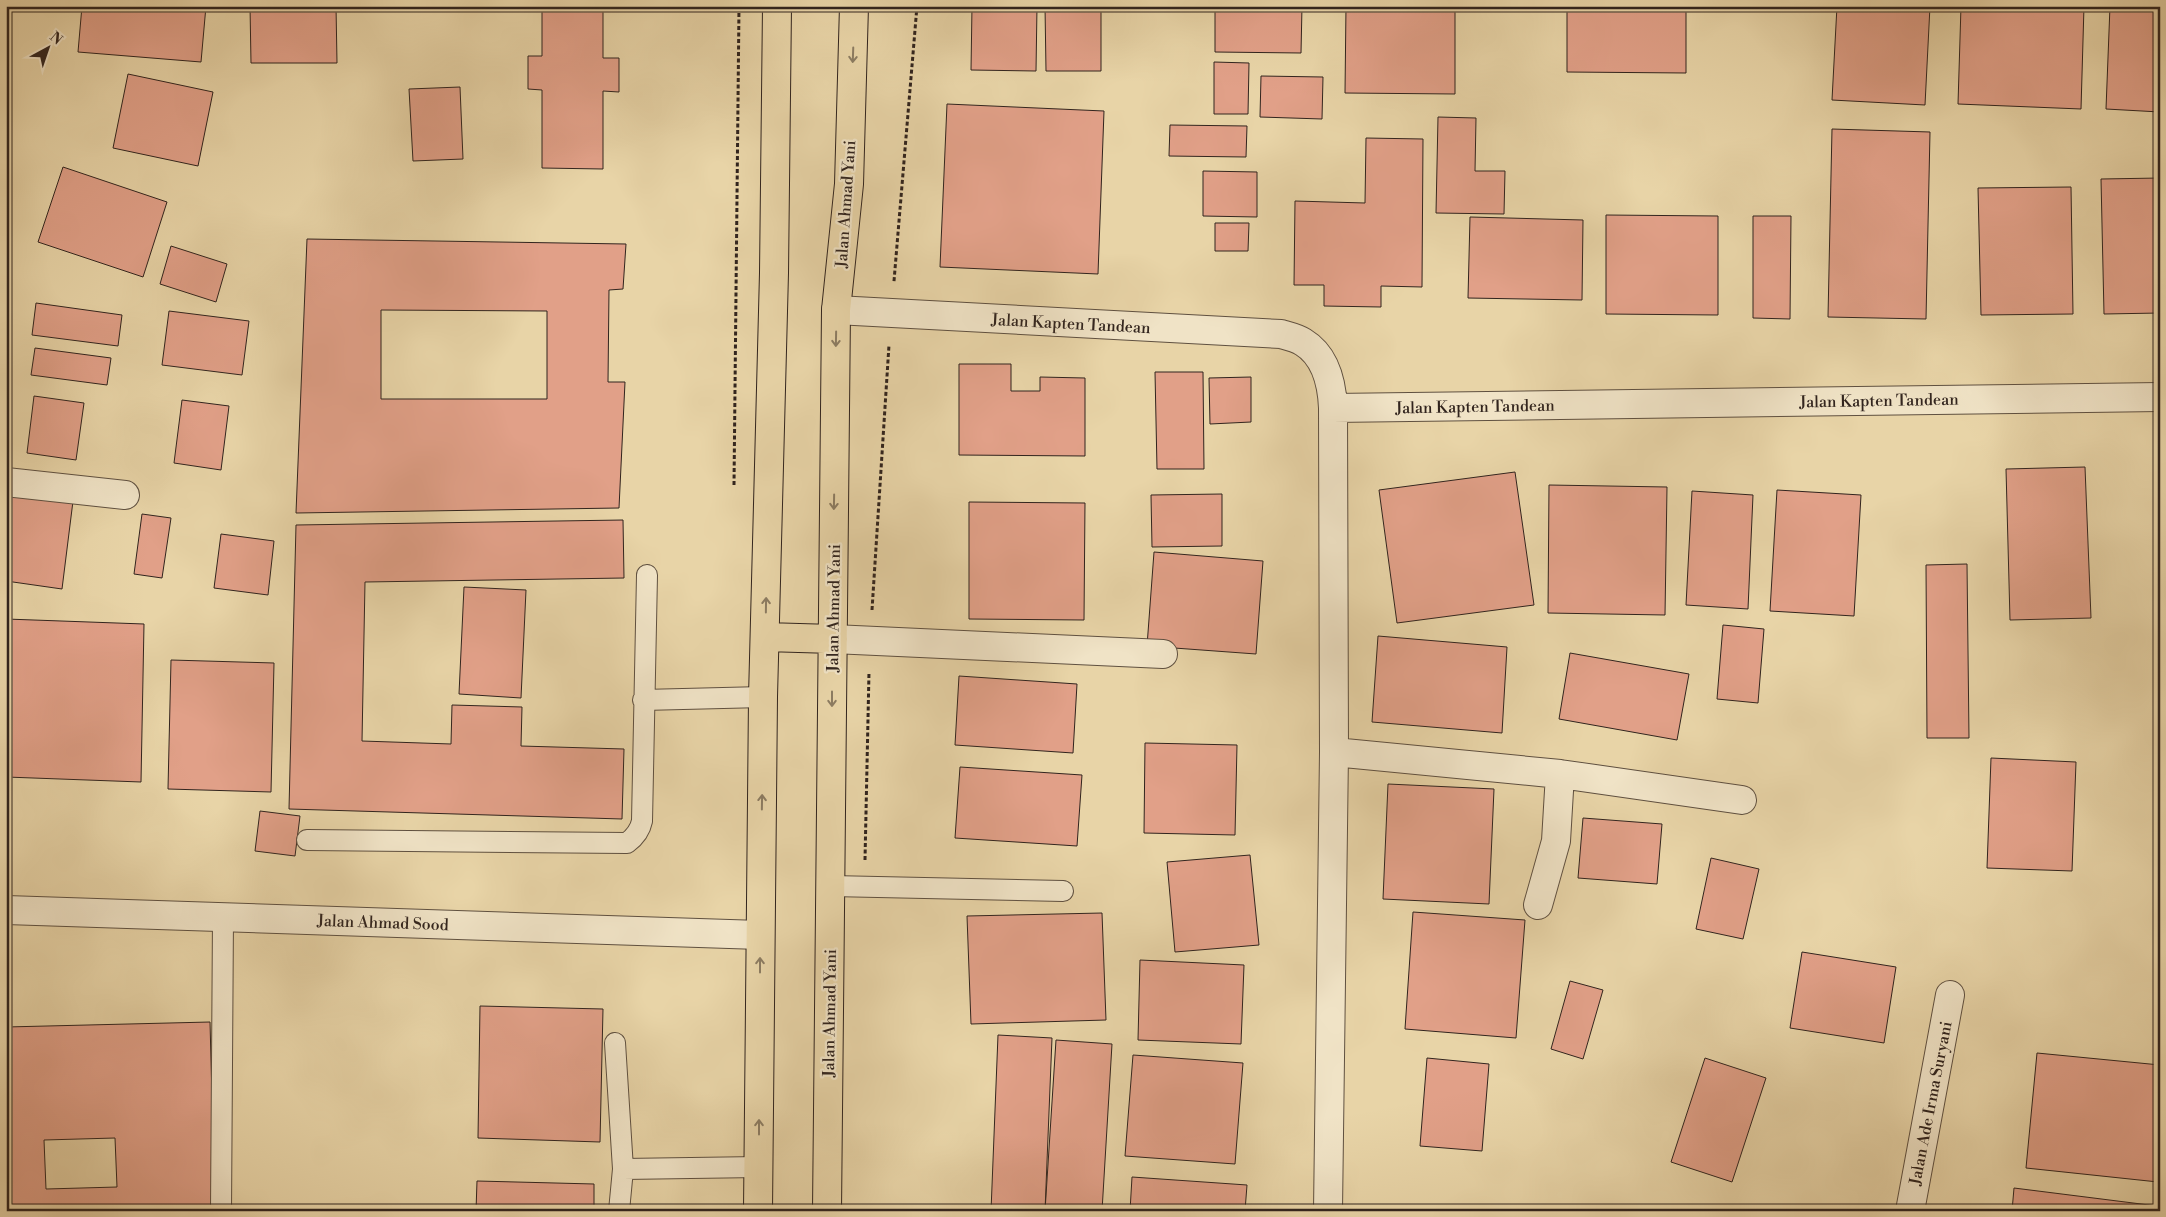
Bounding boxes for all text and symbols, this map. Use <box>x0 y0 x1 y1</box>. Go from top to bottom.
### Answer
north arrow <box>22 22 72 72</box>
text: N <box>46 28 66 49</box>
one-way arrow <box>848 46 858 63</box>
street label: Jalan Ahmad Yani <box>831 139 860 270</box>
street label: Jalan Kapten Tandean <box>990 310 1152 338</box>
one-way arrow <box>831 331 841 347</box>
street label: Jalan Kapten Tandean <box>1798 390 1959 412</box>
street label: Jalan Kapten Tandean <box>1394 396 1555 418</box>
one-way arrow <box>829 494 839 510</box>
street label: Jalan Ahmad Yani <box>823 544 845 673</box>
one-way arrow <box>761 597 771 613</box>
one-way arrow <box>827 691 837 707</box>
one-way arrow <box>757 794 767 810</box>
street label: Jalan Ahmad Sood <box>316 911 449 935</box>
street label: Jalan Ahmad Yani <box>819 949 841 1078</box>
one-way arrow <box>755 957 765 973</box>
street label: Jalan Ade Irma Suryani <box>1905 1019 1957 1188</box>
one-way arrow <box>754 1119 764 1136</box>

